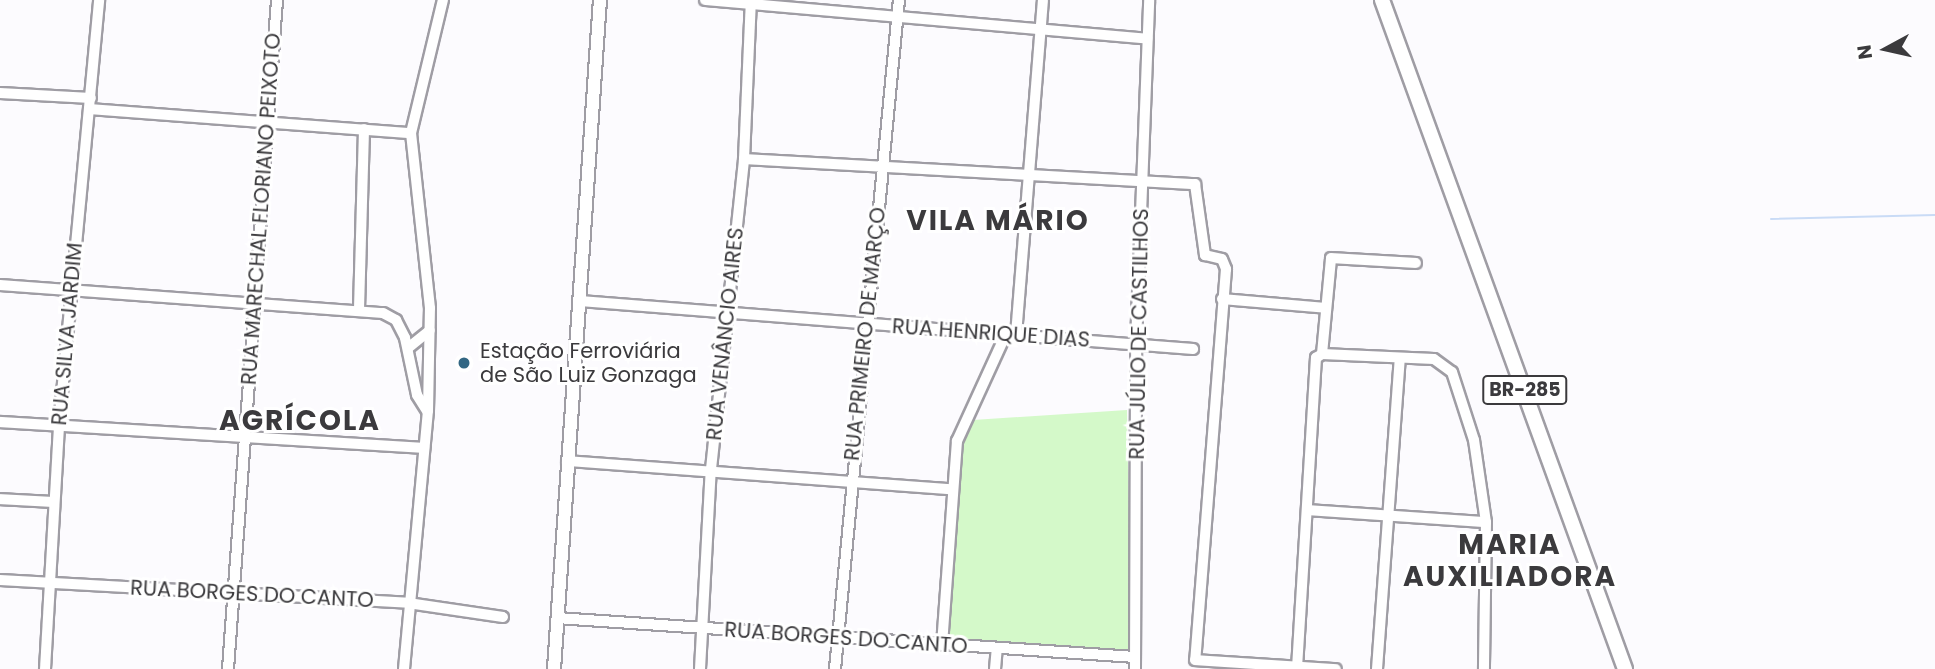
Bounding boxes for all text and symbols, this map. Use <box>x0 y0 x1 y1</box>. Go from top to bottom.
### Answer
north arrow <box>1851 14 1921 84</box>
street label: RUA MARECHAL FLORIANO PEIXOTO <box>236 32 286 386</box>
text: N <box>1850 43 1879 61</box>
district label: VILA MÁRIO <box>908 204 1088 238</box>
street label: RUA PRIMEIRO DE MARÇO <box>839 206 891 462</box>
street label: RUA JÚLIO DE CASTILHOS <box>1124 208 1154 460</box>
street label: RUA VENÂNCIO AIRES <box>701 226 749 442</box>
street label: RUA SILVA JARDIM <box>46 242 88 426</box>
street label: RUA HENRIQUE DIAS <box>891 314 1091 352</box>
place label: Estação Ferroviária de São Luiz Gonzaga <box>480 338 697 388</box>
marker: Estação Ferroviária de São Luiz Gonzaga <box>454 353 474 373</box>
road number: BR-285 <box>1481 374 1569 406</box>
district label: AGRÍCOLA <box>220 404 380 438</box>
district label: MARIA AUXILIADORA <box>1404 528 1616 594</box>
street label: RUA BORGES DO CANTO <box>130 575 374 613</box>
street label: RUA BORGES DO CANTO <box>723 617 969 659</box>

